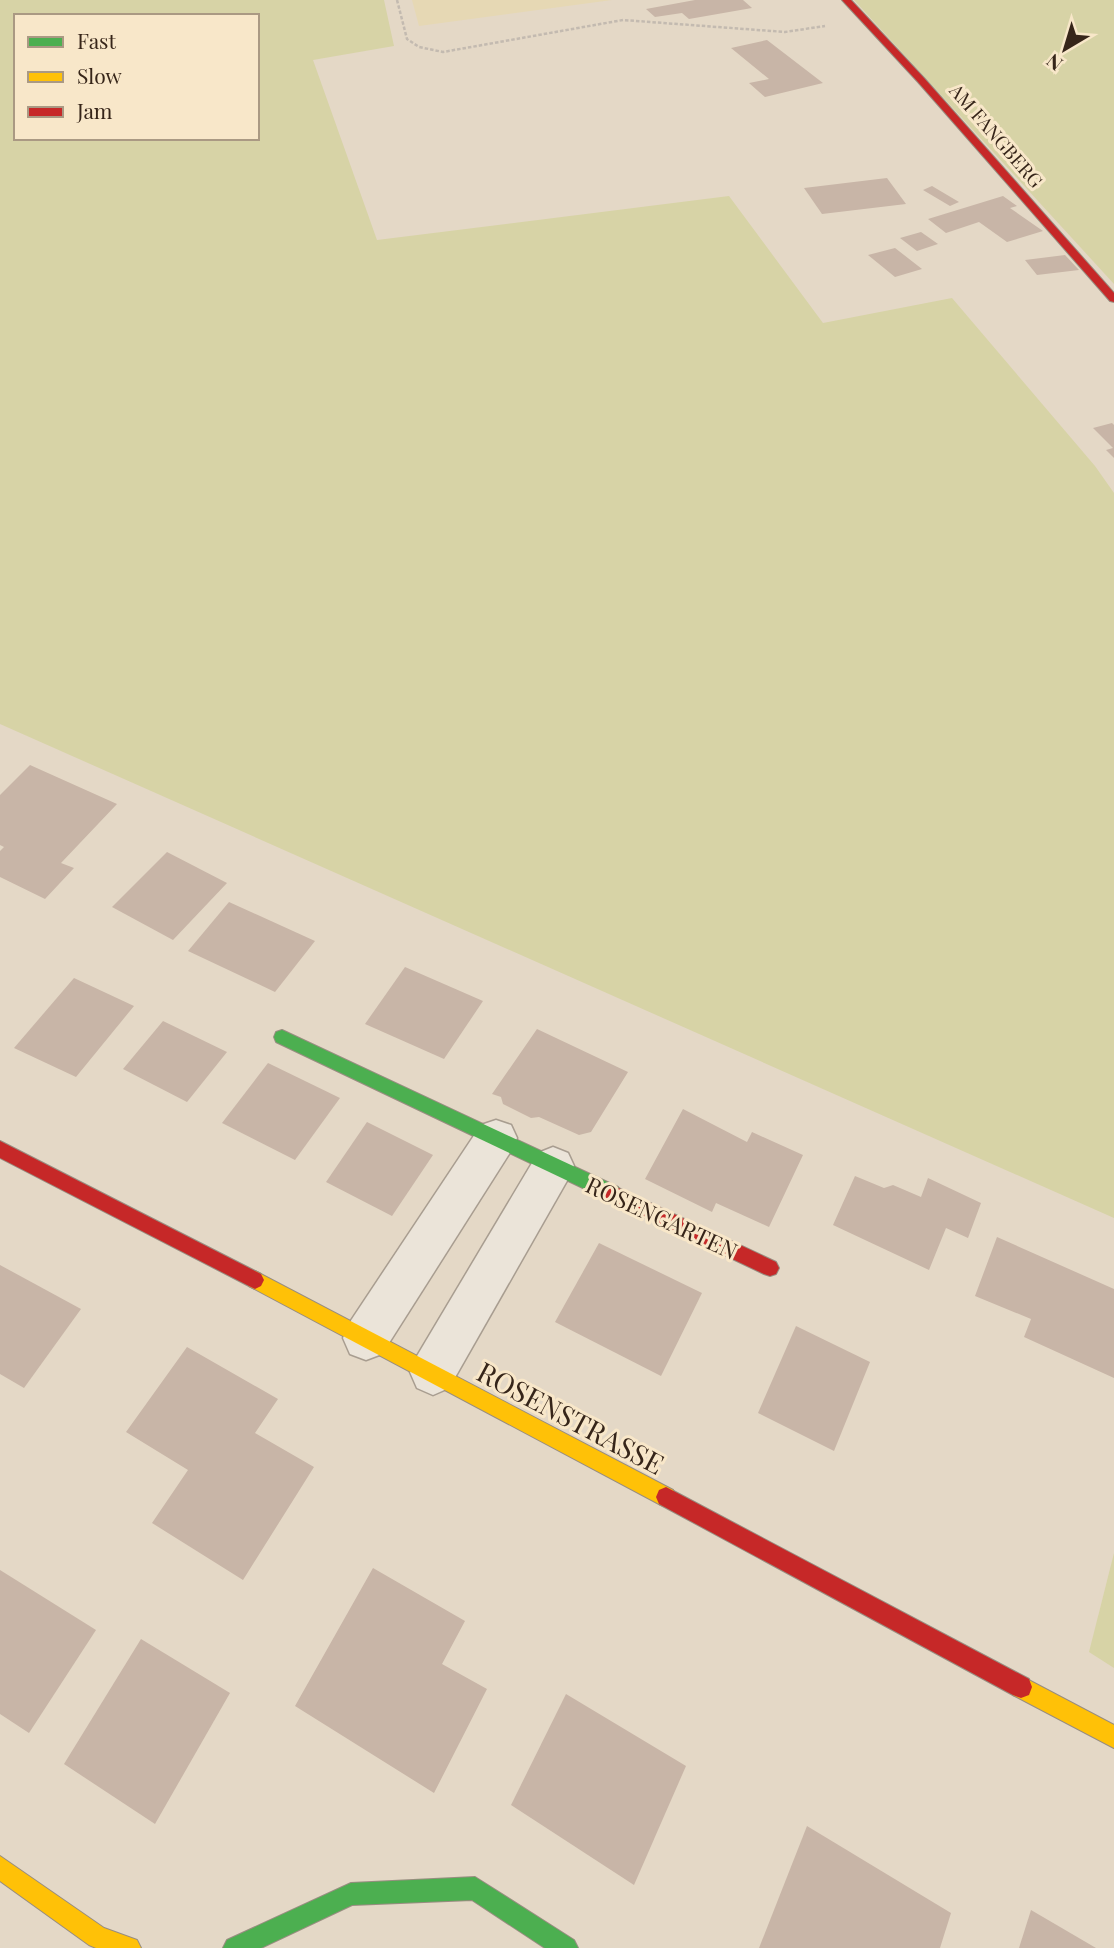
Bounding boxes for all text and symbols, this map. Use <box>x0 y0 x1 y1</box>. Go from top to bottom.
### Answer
legend <box>14 14 259 140</box>
north arrow <box>1030 14 1100 84</box>
text: Fast <box>77 26 116 54</box>
text: N <box>1040 49 1067 78</box>
text: Slow <box>77 61 122 89</box>
street label: AM FANGBERG <box>944 77 1049 193</box>
text: Jam <box>76 96 113 124</box>
street label: ROSENGARTEN <box>581 1168 743 1266</box>
street label: ROSENSTRASSE <box>471 1352 671 1482</box>

